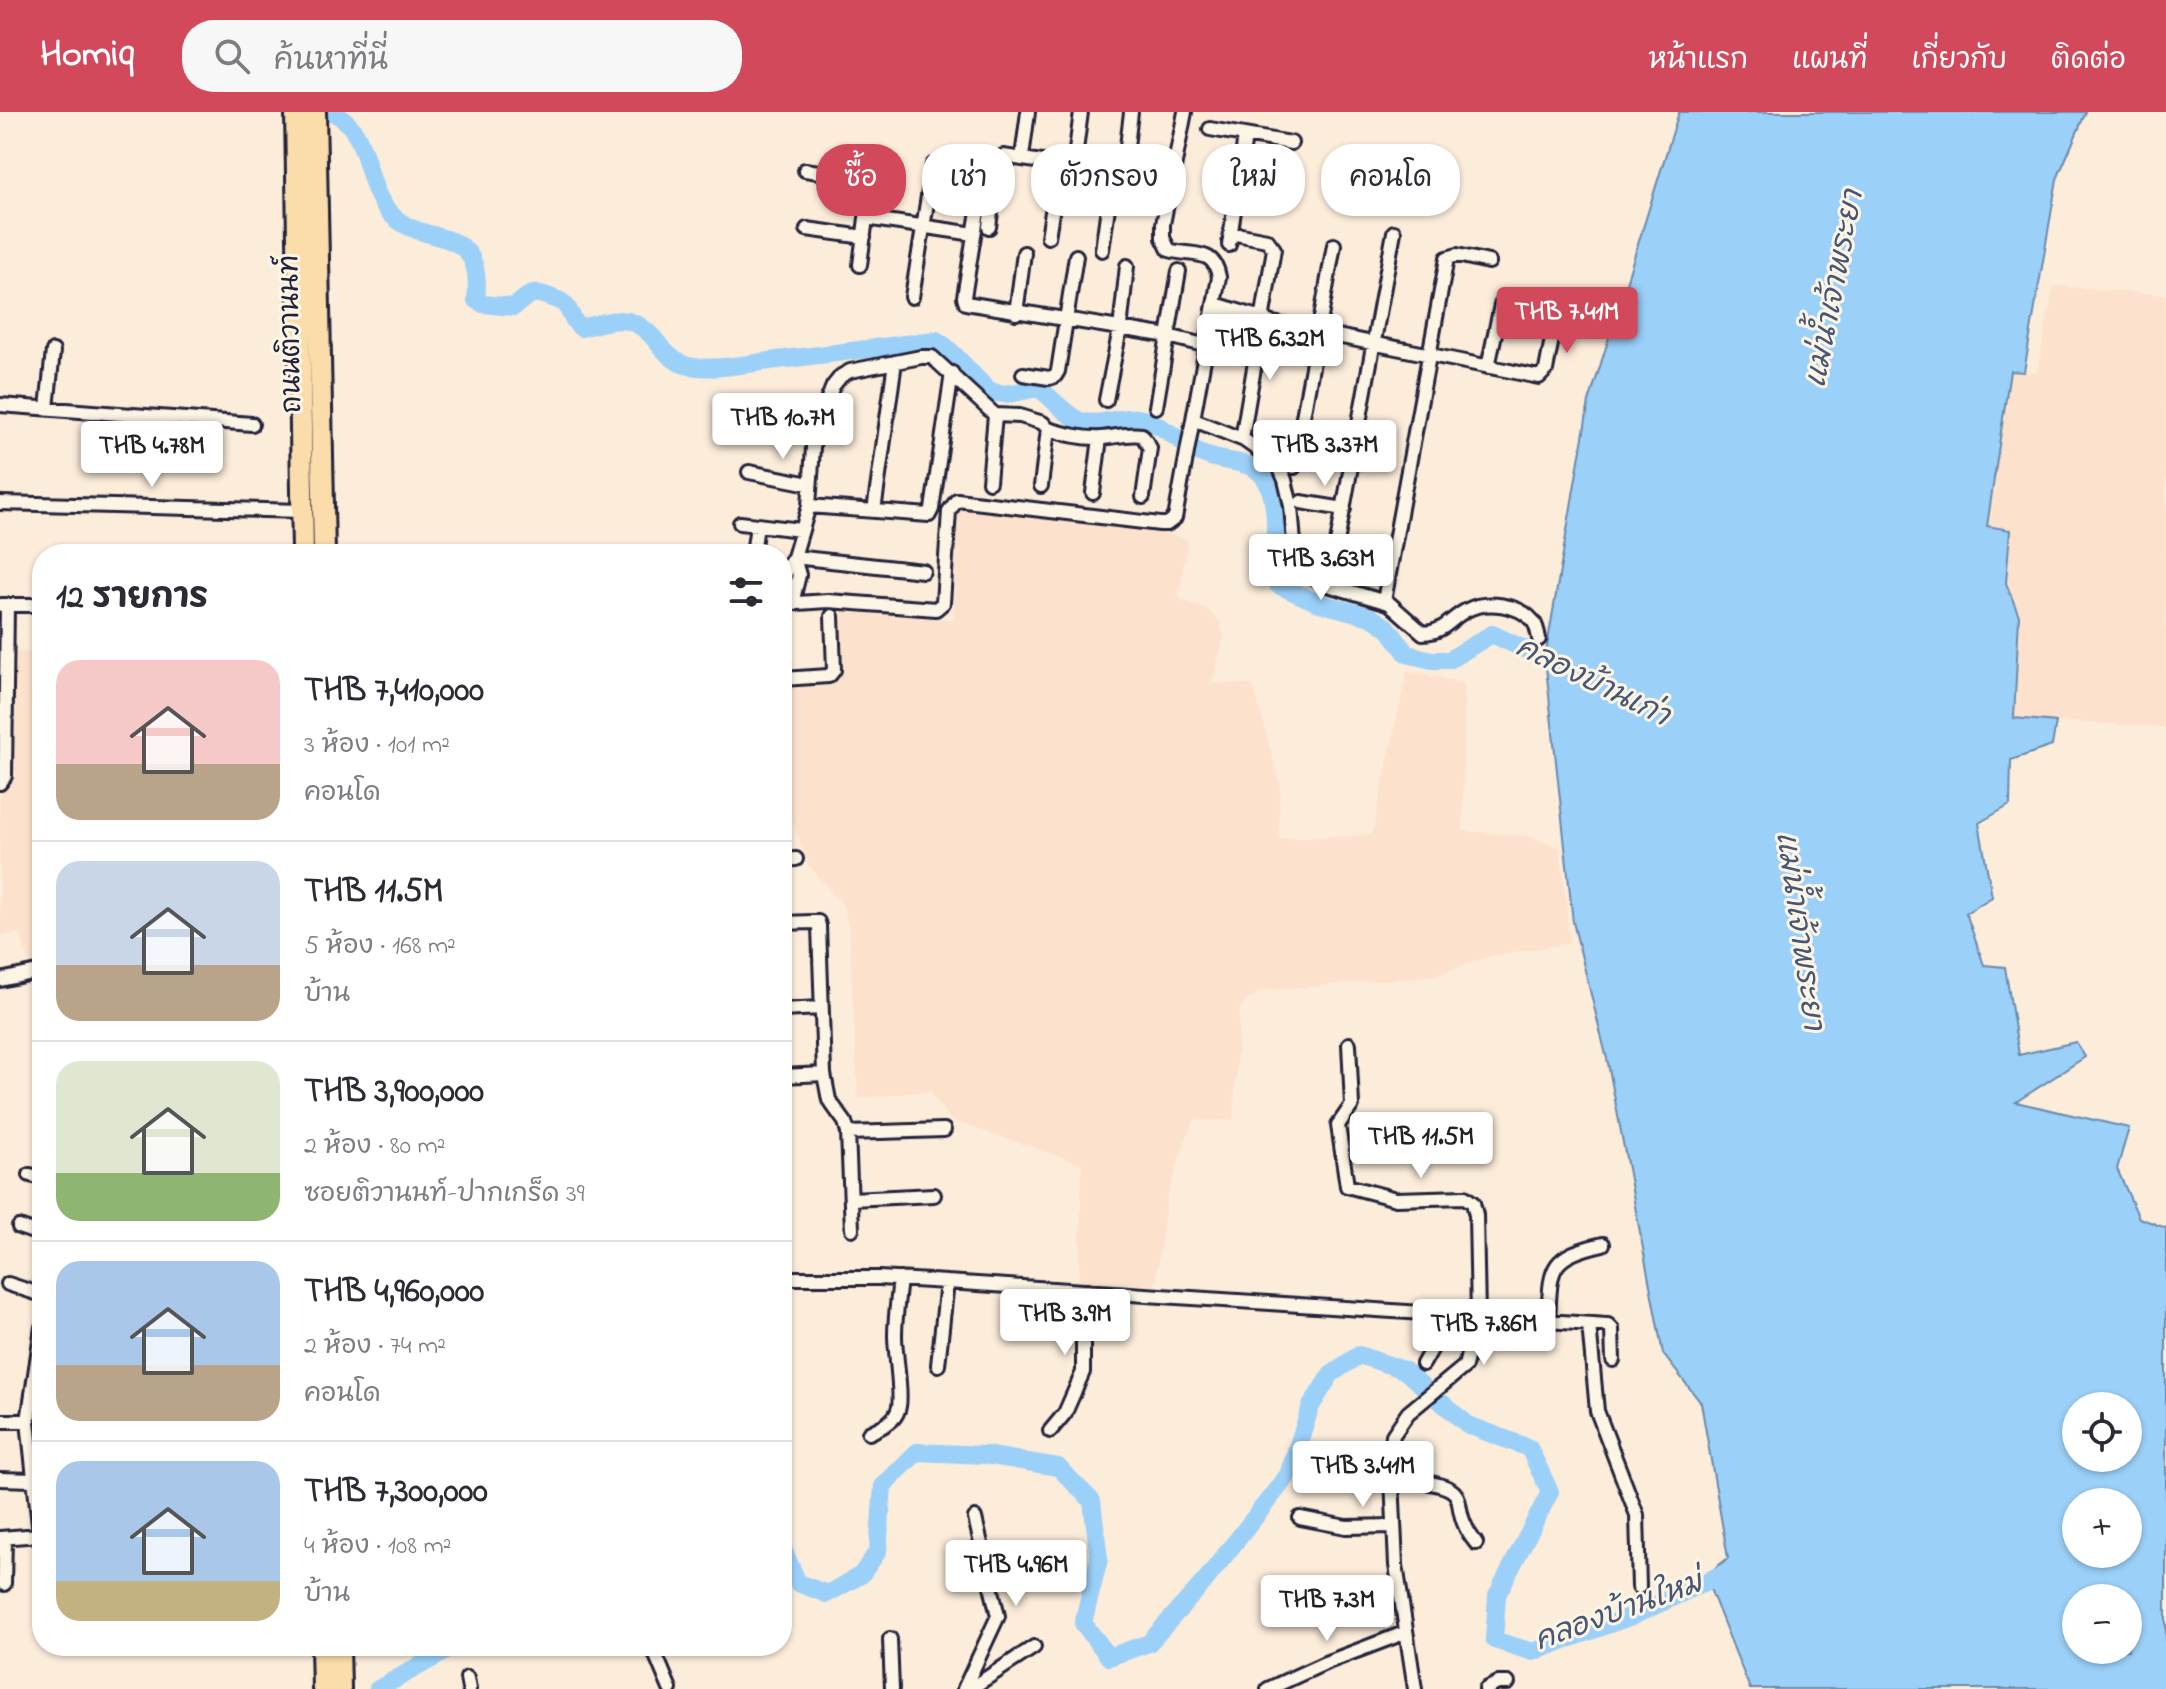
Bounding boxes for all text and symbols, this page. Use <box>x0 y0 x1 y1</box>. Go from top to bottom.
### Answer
search box <box>182 20 742 92</box>
text: Homiq <box>40 28 134 84</box>
icon: search <box>210 34 254 78</box>
text: ค้นหาที่นี่ <box>274 40 388 84</box>
text: หน้าแรก <box>1648 41 1748 82</box>
text: แผนที่ <box>1792 41 1868 82</box>
text: เกี่ยวกับ <box>1912 41 2007 82</box>
text: ติดต่อ <box>2051 41 2126 82</box>
chip: ซื้อ <box>816 144 906 216</box>
chip: เช่า <box>922 144 1015 216</box>
chip: ตัวกรอง <box>1031 144 1186 216</box>
chip: ใหม่ <box>1202 144 1305 216</box>
chip: คอนโด <box>1321 144 1460 216</box>
water label: แม่น้ำเจ้าพระยา <box>1787 183 1877 391</box>
street label: ถนนติวานนท์ <box>268 254 314 414</box>
pin: THB 7.41M <box>1475 287 1659 355</box>
text: THB 7.41M <box>1515 294 1619 332</box>
pin: THB 6.32M <box>1178 314 1362 382</box>
text: THB 6.32M <box>1215 321 1325 359</box>
pin: THB 10.7M <box>691 393 875 461</box>
text: THB 10.7M <box>730 400 836 438</box>
pin: THB 3.37M <box>1233 420 1417 488</box>
pin: THB 4.78M <box>60 421 244 489</box>
text: THB 3.37M <box>1271 427 1379 465</box>
text: THB 4.78M <box>99 428 205 466</box>
pin: THB 3.63M <box>1229 534 1413 602</box>
text: THB 3.63M <box>1267 541 1375 579</box>
icon: filters <box>724 570 768 614</box>
text: 12 รายการ <box>56 574 208 624</box>
water label: คลองบ้านเก่า <box>1508 627 1678 740</box>
text: THB 7,410,000 <box>304 667 484 717</box>
icon: home <box>120 692 216 788</box>
text: 3 ห้อง · 101 m² <box>304 727 450 765</box>
text: คอนโด <box>304 775 381 813</box>
water label: แม่น้ำเจ้าพระยา <box>1762 828 1843 1035</box>
text: THB 11.5M <box>304 868 443 918</box>
icon: home <box>120 893 216 989</box>
text: 5 ห้อง · 168 m² <box>304 928 456 966</box>
text: บ้าน <box>304 976 350 1014</box>
text: THB 3,900,000 <box>304 1068 484 1118</box>
icon: home <box>120 1093 216 1189</box>
pin: THB 11.5M <box>1329 1112 1513 1180</box>
text: THB 11.5M <box>1368 1119 1474 1157</box>
text: 2 ห้อง · 80 m² <box>304 1128 445 1166</box>
text: ซอยติวานนท์-ปากเกร็ด 39 <box>304 1176 585 1214</box>
text: THB 4,960,000 <box>304 1268 484 1318</box>
pin: THB 3.9M <box>982 1289 1148 1357</box>
icon: home <box>120 1293 216 1389</box>
text: THB 3.9M <box>1018 1296 1112 1334</box>
pin: THB 7.86M <box>1392 1299 1576 1367</box>
text: THB 7.86M <box>1431 1306 1538 1344</box>
text: 2 ห้อง · 74 m² <box>304 1328 446 1366</box>
text: คอนโด <box>304 1376 381 1414</box>
map controls <box>2062 1392 2142 1664</box>
button: locate <box>2062 1392 2142 1472</box>
pin: THB 3.41M <box>1271 1441 1455 1509</box>
text: THB 3.41M <box>1311 1448 1415 1486</box>
text: THB 7,300,000 <box>304 1468 488 1518</box>
button: + <box>2062 1488 2142 1568</box>
icon: home <box>120 1493 216 1589</box>
text: 4 ห้อง · 108 m² <box>304 1528 451 1566</box>
pin: THB 4.96M <box>924 1540 1108 1608</box>
text: THB 4.96M <box>963 1547 1069 1585</box>
water label: คลองบ้านใหม่ <box>1528 1560 1714 1664</box>
pin: THB 7.3M <box>1244 1575 1410 1643</box>
text: บ้าน <box>304 1576 350 1614</box>
text: THB 7.3M <box>1279 1582 1375 1620</box>
button: − <box>2062 1584 2142 1664</box>

